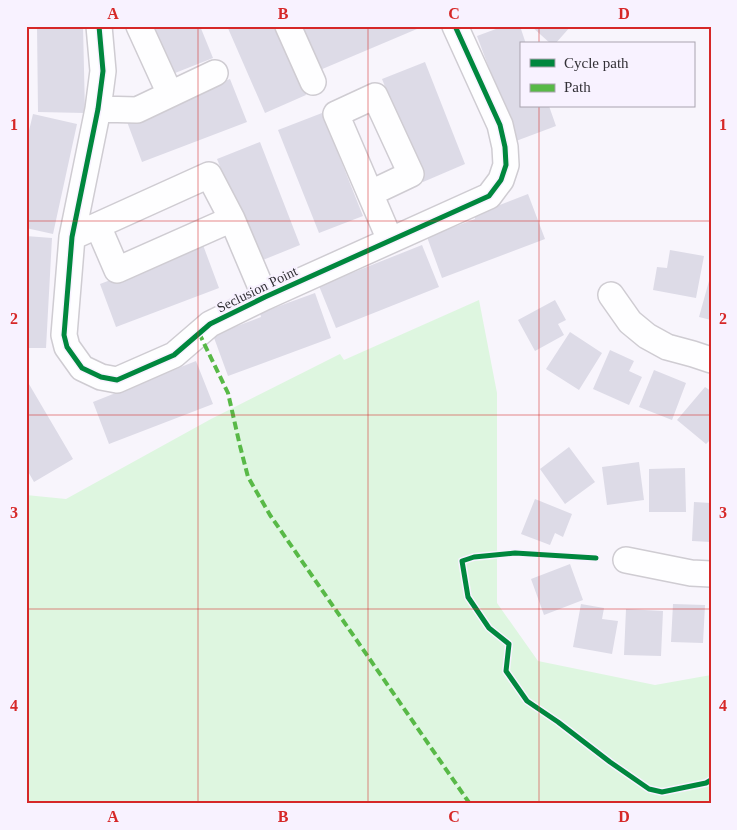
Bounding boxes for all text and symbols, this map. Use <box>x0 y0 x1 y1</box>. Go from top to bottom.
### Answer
text: A <box>107 5 119 22</box>
text: B <box>278 5 289 22</box>
text: C <box>448 5 460 22</box>
text: D <box>618 5 630 22</box>
legend <box>520 42 694 108</box>
text: Cycle path <box>564 55 629 71</box>
text: Path <box>564 79 591 95</box>
text: 1 <box>10 116 18 133</box>
text: 1 <box>719 116 727 133</box>
street label: Seclusion Point <box>215 263 300 315</box>
text: 2 <box>10 310 18 327</box>
text: 2 <box>719 310 727 327</box>
text: 3 <box>10 504 18 521</box>
text: 3 <box>719 504 727 521</box>
text: 4 <box>10 697 18 714</box>
text: 4 <box>719 697 727 714</box>
text: A <box>107 808 119 825</box>
text: B <box>278 808 289 825</box>
text: C <box>448 808 460 825</box>
text: D <box>618 808 630 825</box>

